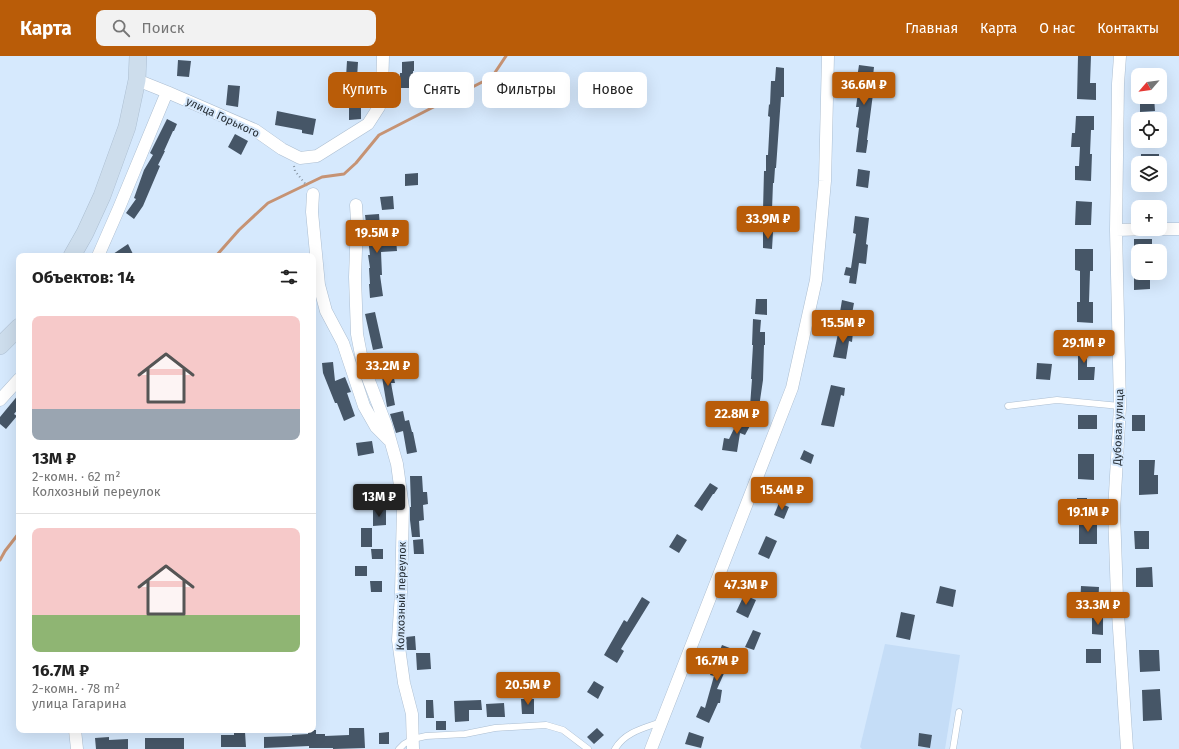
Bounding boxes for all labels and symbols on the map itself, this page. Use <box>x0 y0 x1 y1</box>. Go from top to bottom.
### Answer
north arrow <box>1131 68 1167 104</box>
pin: 36.6M ₽ <box>827 72 901 106</box>
street label: улица Горького <box>184 95 262 140</box>
pin: 33.9M ₽ <box>731 206 805 240</box>
pin: 19.5M ₽ <box>340 220 414 254</box>
pin: 15.5M ₽ <box>806 310 880 344</box>
pin: 29.1M ₽ <box>1047 330 1121 364</box>
pin: 33.2M ₽ <box>351 353 425 387</box>
street label: Дубовая улица <box>1111 389 1126 467</box>
pin: 22.8M ₽ <box>700 401 774 435</box>
pin: 15.4M ₽ <box>745 477 819 511</box>
pin: 13M ₽ <box>351 484 407 518</box>
pin: 19.1M ₽ <box>1051 499 1125 533</box>
street label: Колхозный переулок <box>394 541 409 650</box>
pin: 47.3M ₽ <box>709 572 783 606</box>
pin: 33.3M ₽ <box>1061 592 1135 626</box>
pin: 16.7M ₽ <box>680 648 754 682</box>
pin: 20.5M ₽ <box>491 672 565 706</box>

